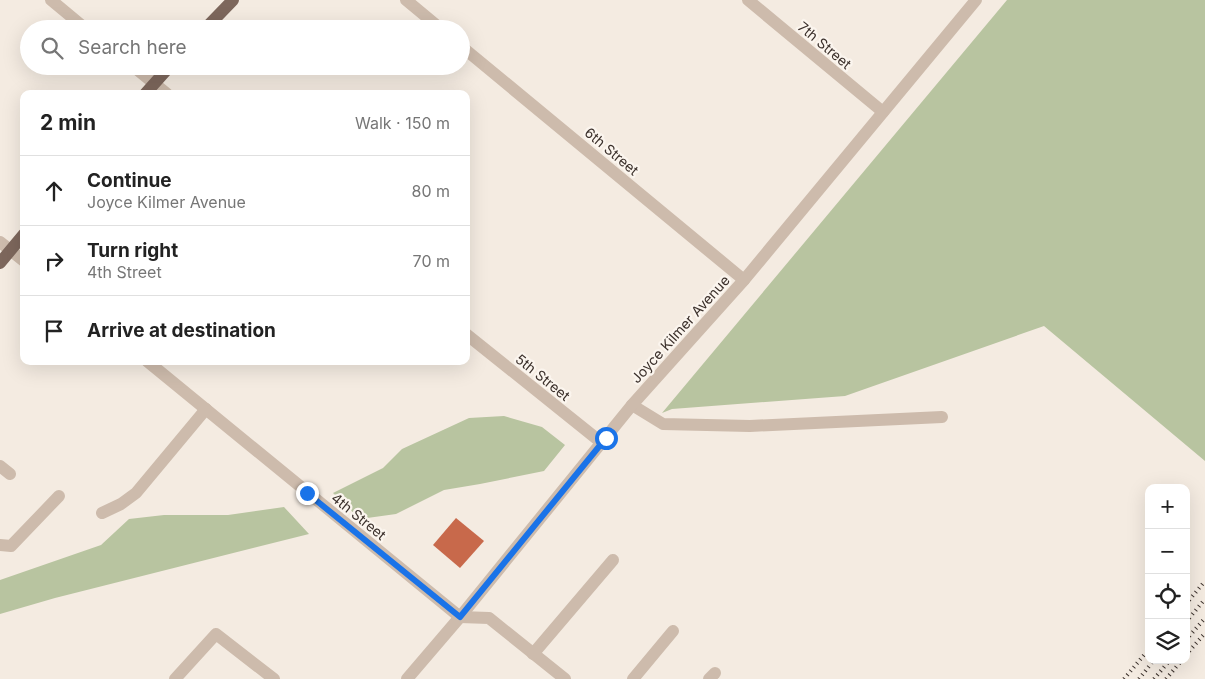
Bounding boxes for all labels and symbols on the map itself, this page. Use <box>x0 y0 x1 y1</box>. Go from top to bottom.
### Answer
street label: 7th Street <box>795 18 855 72</box>
street label: 6th Street <box>582 124 643 179</box>
street label: Joyce Kilmer Avenue <box>627 272 733 386</box>
street label: 5th Street <box>512 350 574 404</box>
route start <box>595 427 618 450</box>
route end <box>296 482 319 505</box>
street label: 4th Street <box>328 489 390 543</box>

